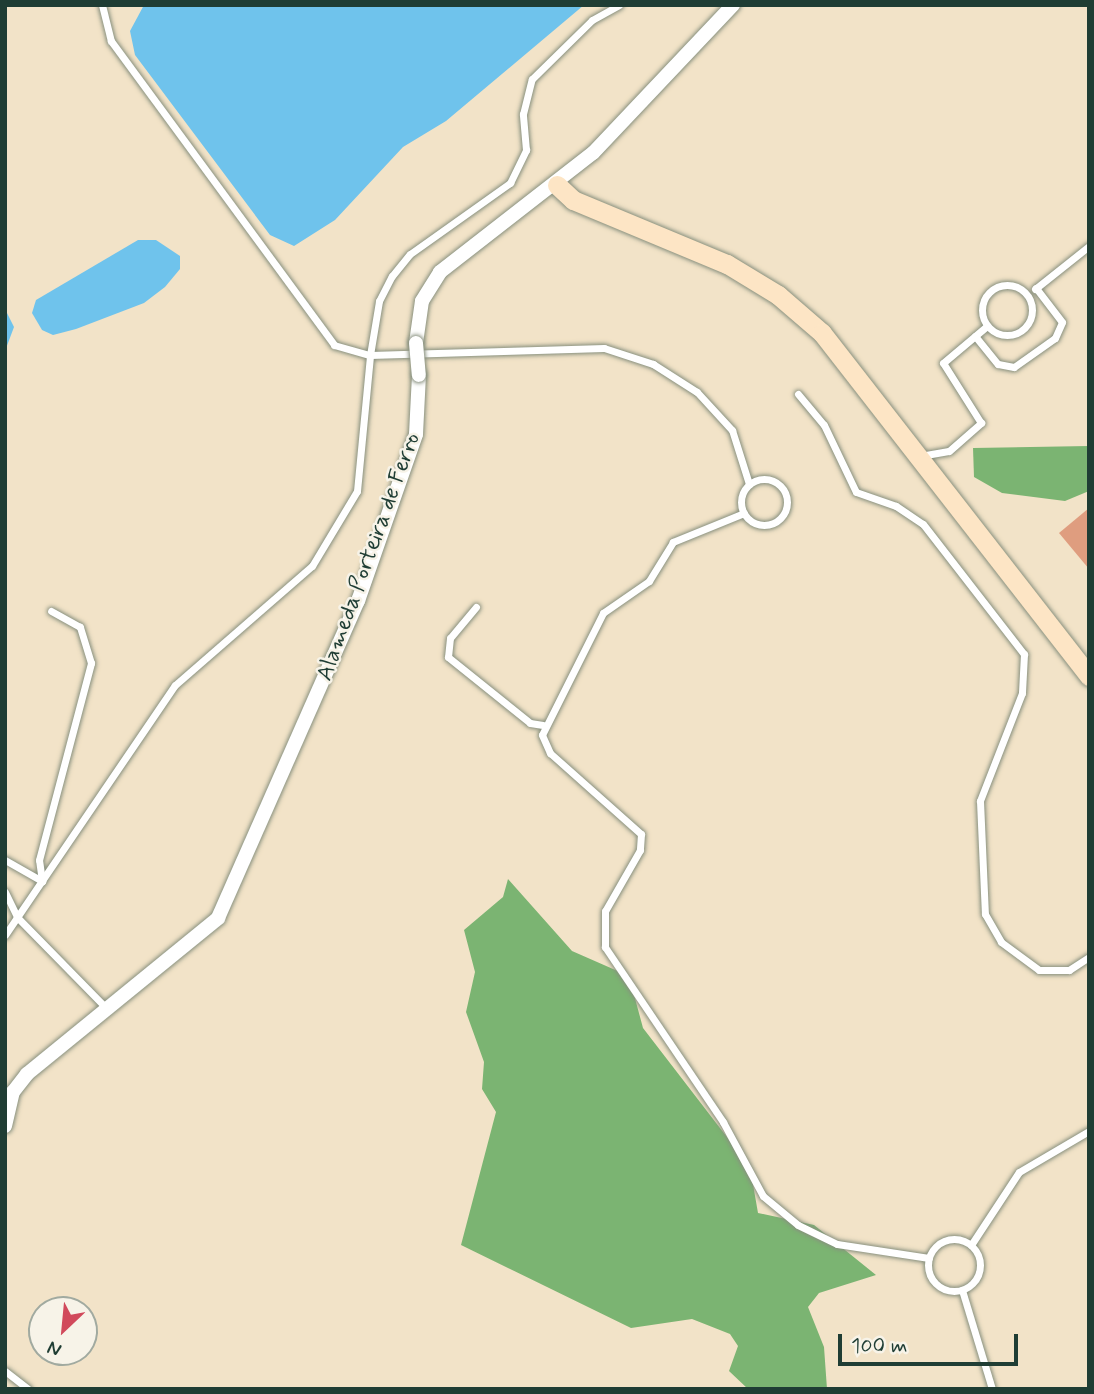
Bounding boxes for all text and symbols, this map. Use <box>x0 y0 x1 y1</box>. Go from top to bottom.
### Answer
street label: Alameda Porteira de Ferro <box>312 431 426 683</box>
north arrow <box>28 1296 98 1366</box>
scale bar <box>842 1320 1022 1364</box>
text: 100 m <box>851 1332 907 1360</box>
text: N <box>43 1335 66 1363</box>

